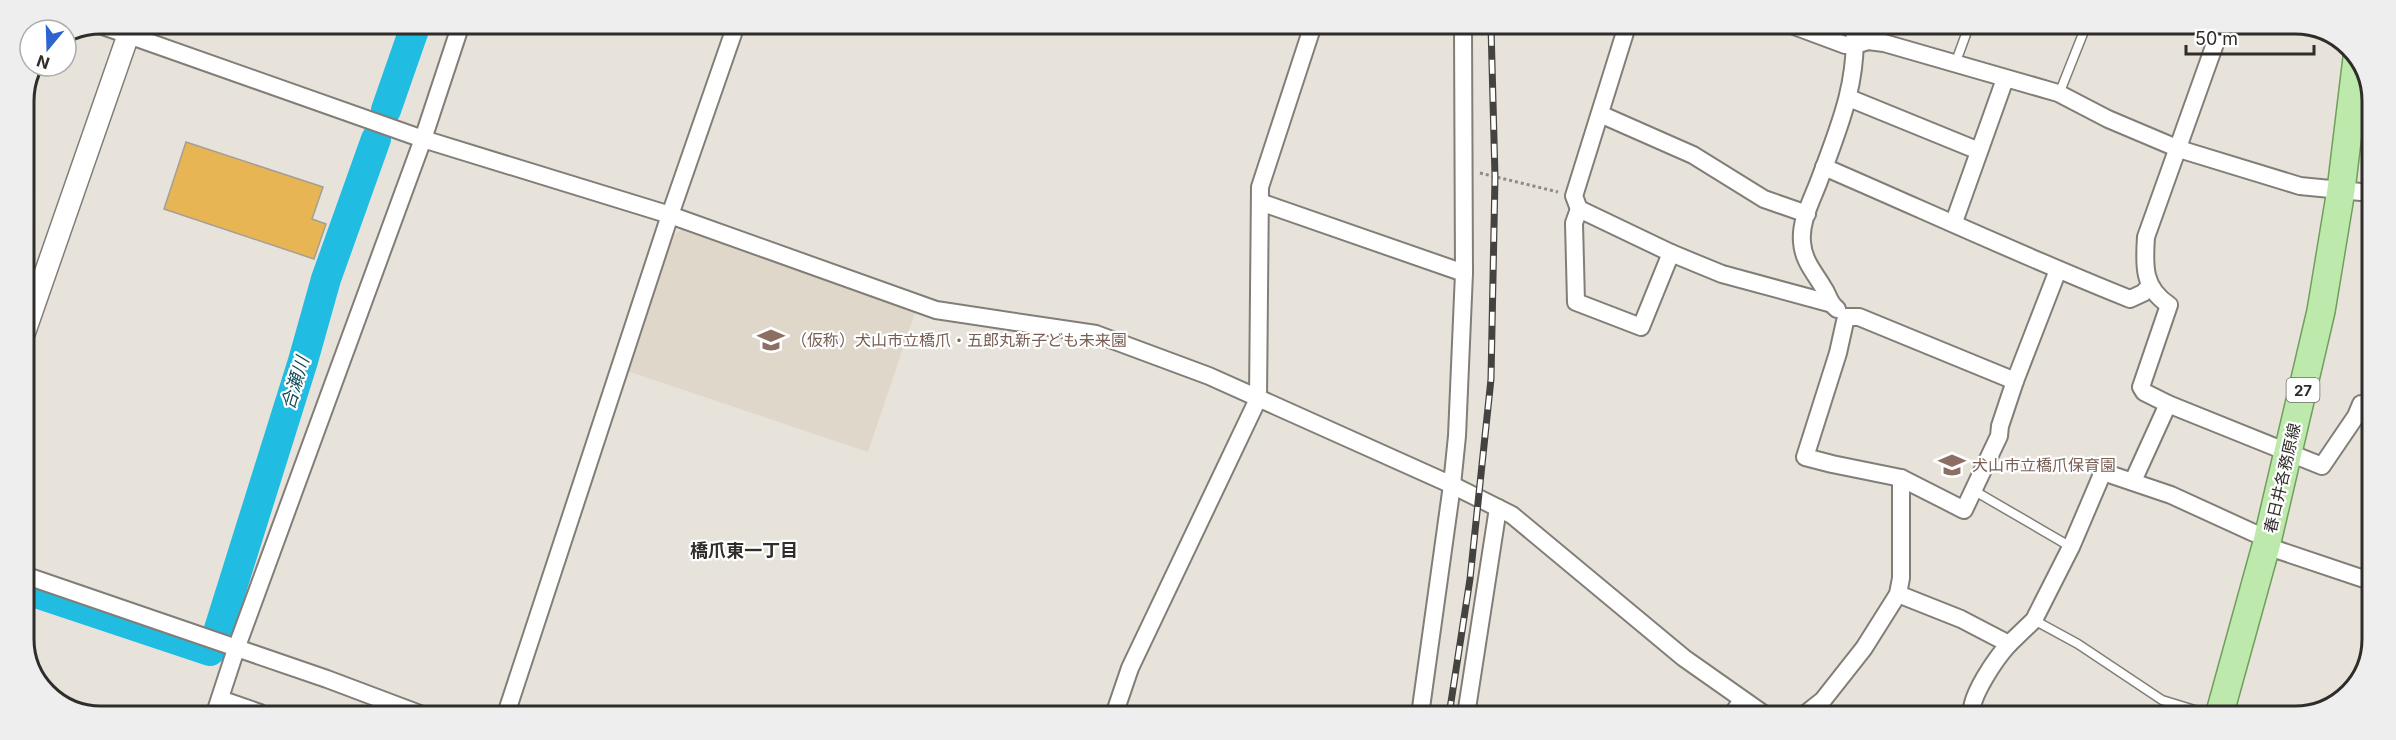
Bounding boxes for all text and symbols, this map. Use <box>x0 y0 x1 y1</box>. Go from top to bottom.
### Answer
north arrow <box>18 18 78 78</box>
scale bar <box>2186 18 2314 56</box>
text: 50 m <box>2195 28 2238 49</box>
text: N <box>34 51 52 74</box>
school or university icon: （仮称）犬山市立橋爪・五郎丸新子ども未来園 <box>756 325 786 355</box>
place label: （仮称）犬山市立橋爪・五郎丸新子ども未来園 <box>791 330 1127 350</box>
water label: 合瀬川 <box>277 352 314 412</box>
road number: 27 <box>2286 378 2320 402</box>
street label: 春日井各務原線 <box>2260 421 2304 535</box>
school or university icon: 犬山市立橋爪保育園 <box>1937 450 1967 480</box>
place label: 犬山市立橋爪保育園 <box>1972 455 2116 475</box>
district label: 橋爪東一丁目 <box>690 540 798 561</box>

